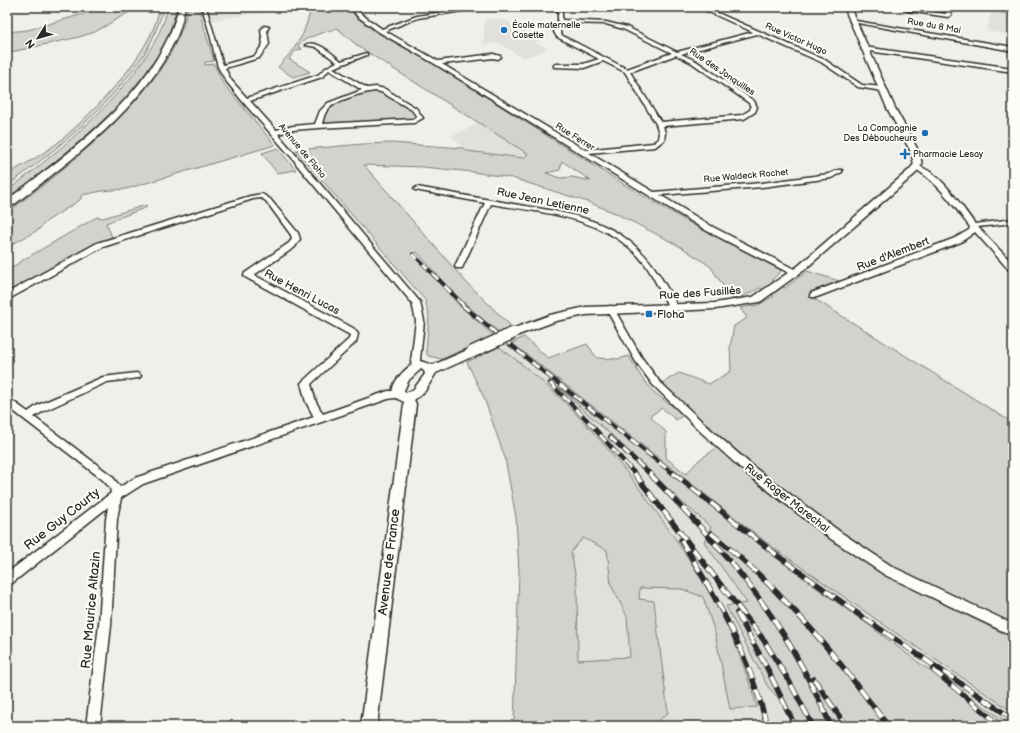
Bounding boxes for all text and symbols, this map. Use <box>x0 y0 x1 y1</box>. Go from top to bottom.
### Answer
street label: Rue du 8 Mai <box>906 16 962 36</box>
north arrow <box>18 18 58 58</box>
place label: École maternelle Cosette <box>512 19 581 41</box>
street label: Rue Victor Hugo <box>763 20 829 58</box>
marker: École maternelle Cosette <box>499 25 509 35</box>
text: N <box>23 37 38 51</box>
street label: Rue des Jonquilles <box>687 46 757 98</box>
street label: Avenue de Floha <box>276 121 328 181</box>
street label: Rue Ferrer <box>553 121 597 154</box>
place label: La Compagnie Des Déboucheurs <box>844 123 918 144</box>
marker: La Compagnie Des Déboucheurs <box>920 128 930 138</box>
marker: Pharmacie Lesay <box>900 149 910 159</box>
place label: Pharmacie Lesay <box>913 149 984 160</box>
street label: Rue Waldeck Rochet <box>703 167 789 185</box>
street label: Rue Jean Letienne <box>496 185 591 217</box>
street label: Rue d'Alembert <box>855 234 932 274</box>
street label: Rue Henri Lucas <box>262 267 342 318</box>
street label: Rue des Fusillés <box>659 284 742 302</box>
place label: Floha <box>657 308 685 321</box>
marker: Floha <box>644 309 654 319</box>
street label: Rue Roger Marechal <box>742 461 832 535</box>
street label: Rue Guy Courty <box>21 484 103 554</box>
street label: Avenue de France <box>375 507 404 616</box>
street label: Rue Maurice Altazin <box>78 551 104 669</box>

